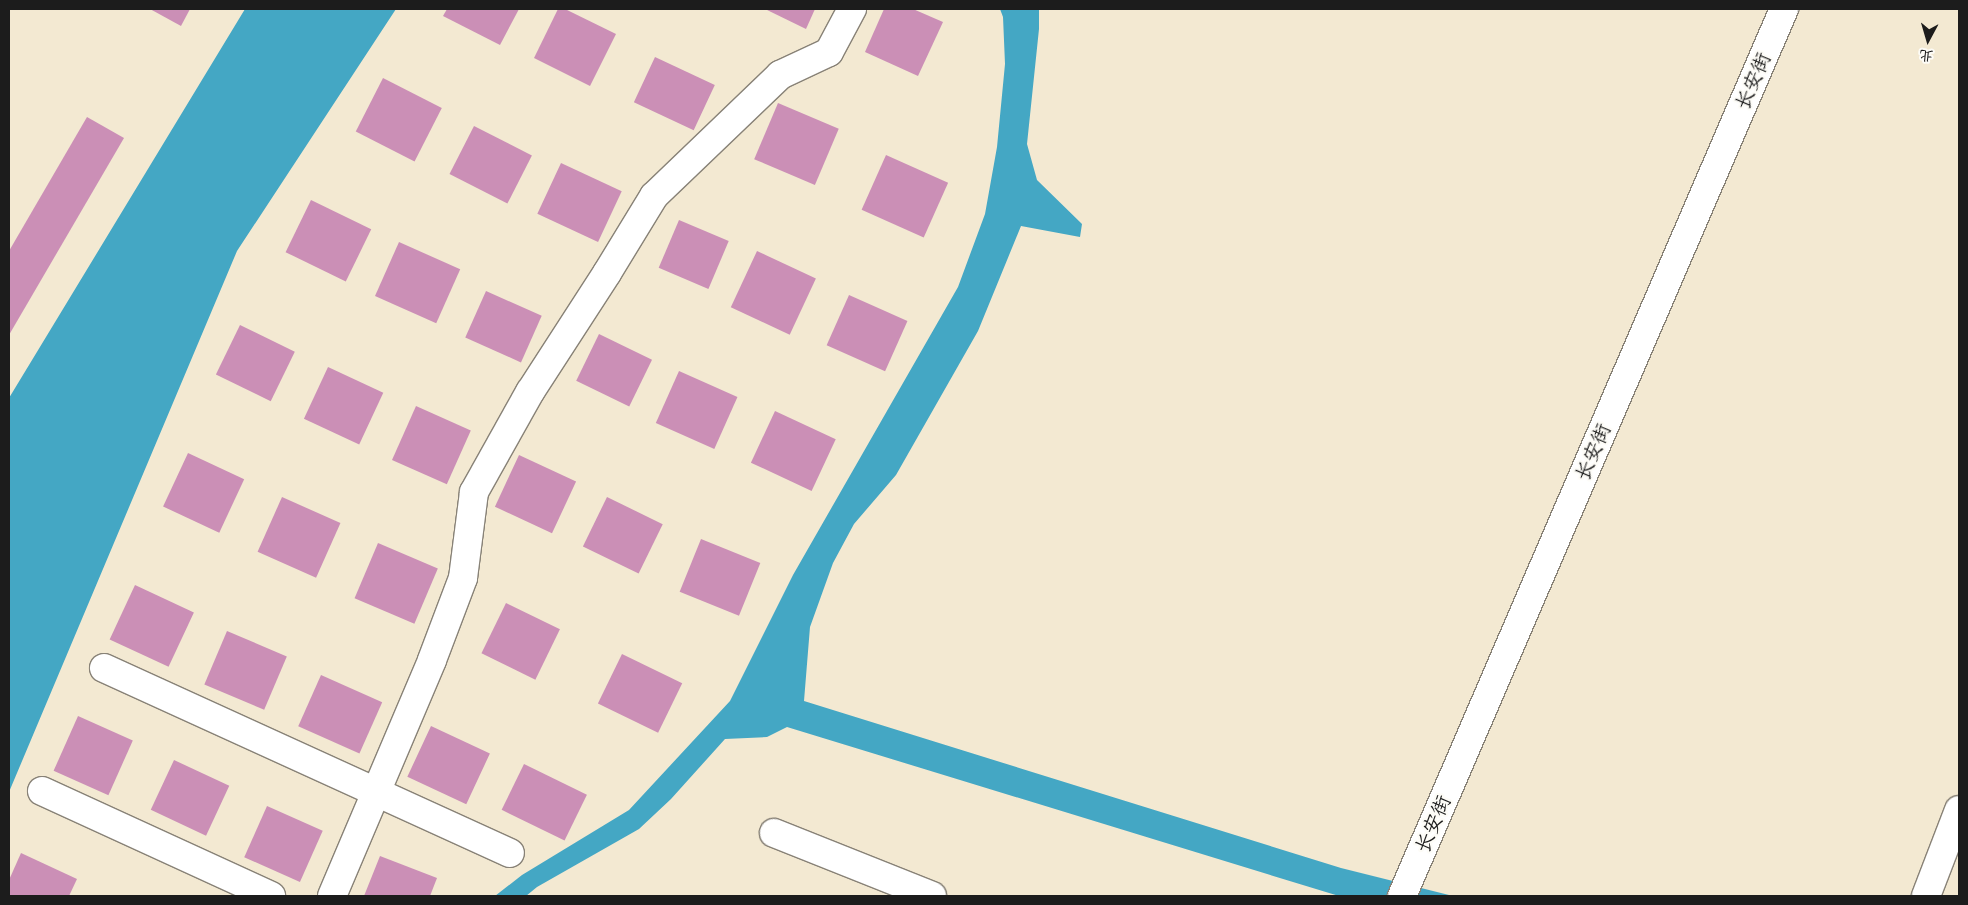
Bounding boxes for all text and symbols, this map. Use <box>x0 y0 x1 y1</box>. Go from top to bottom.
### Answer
north arrow <box>1903 15 1953 65</box>
text: 北 <box>1919 46 1934 65</box>
street label: 长安街 <box>1730 49 1776 113</box>
street label: 长安街 <box>1570 420 1616 484</box>
street label: 长安街 <box>1410 792 1456 856</box>

